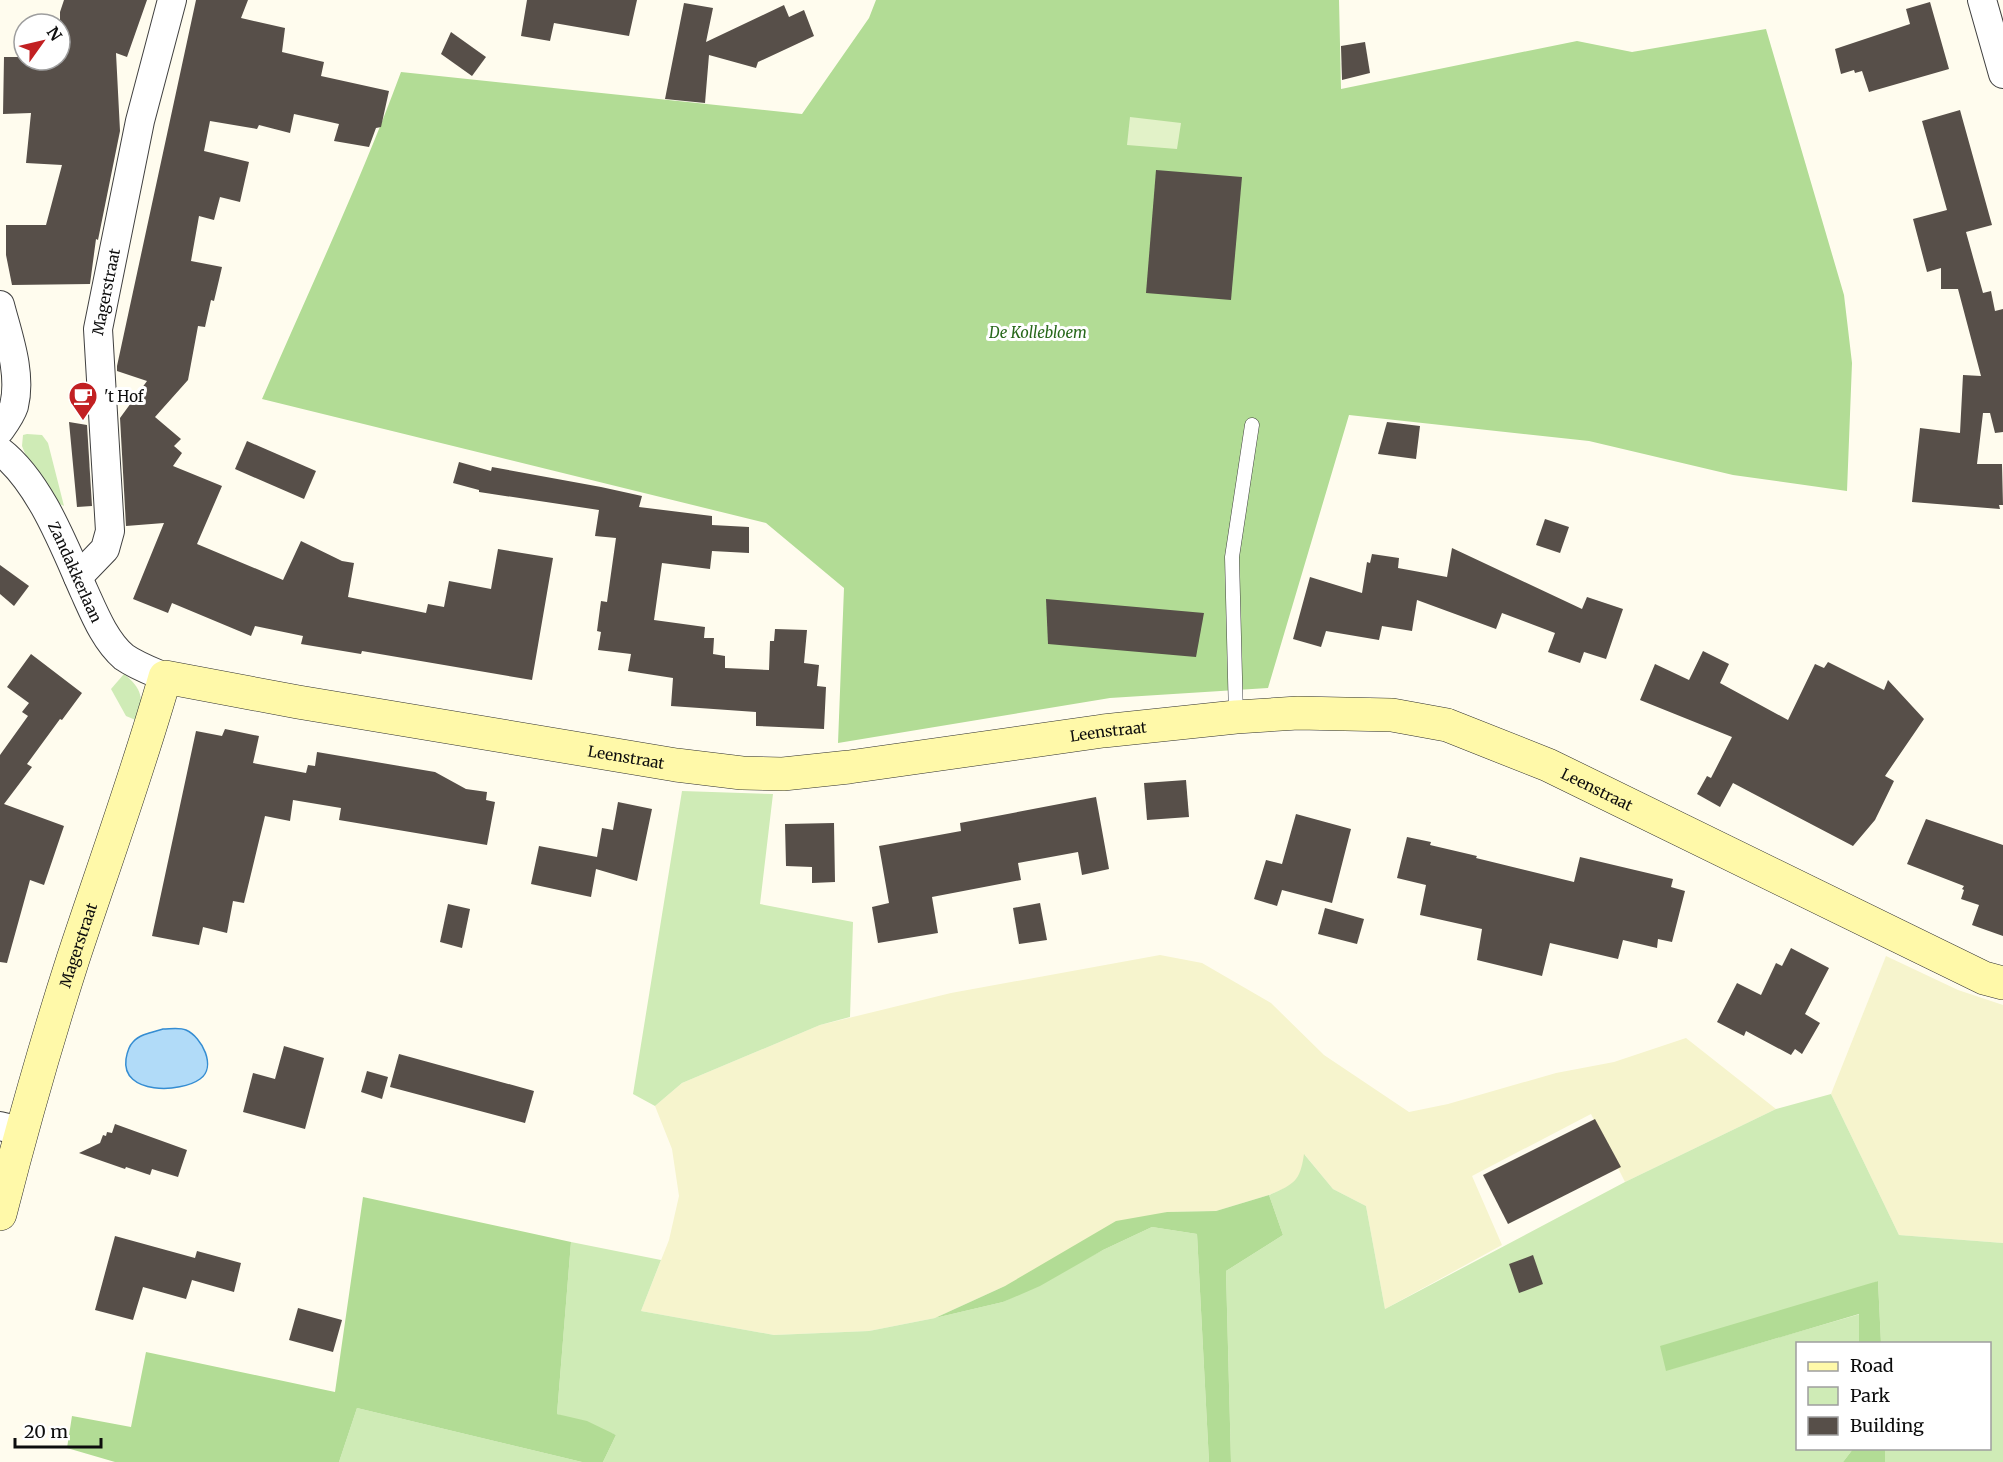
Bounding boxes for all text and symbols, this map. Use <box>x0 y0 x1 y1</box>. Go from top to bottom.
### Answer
north arrow <box>12 12 72 72</box>
text: N <box>43 23 66 45</box>
street label: Magerstraat <box>88 247 124 337</box>
park label: De Kollebloem <box>988 323 1087 342</box>
cafe icon: 't Hof <box>67 380 99 422</box>
place label: 't Hof <box>104 387 145 406</box>
street label: Zandakkerlaan <box>44 518 107 626</box>
street label: Leenstraat <box>1068 717 1148 745</box>
street label: Leenstraat <box>587 741 666 772</box>
street label: Leenstraat <box>1558 764 1636 815</box>
street label: Magerstraat <box>55 900 101 990</box>
legend <box>1796 1342 1991 1450</box>
text: Road <box>1850 1354 1894 1377</box>
text: Park <box>1850 1384 1891 1407</box>
scale bar <box>15 1411 100 1449</box>
text: Building <box>1850 1414 1924 1437</box>
text: 20 m <box>24 1420 68 1443</box>

